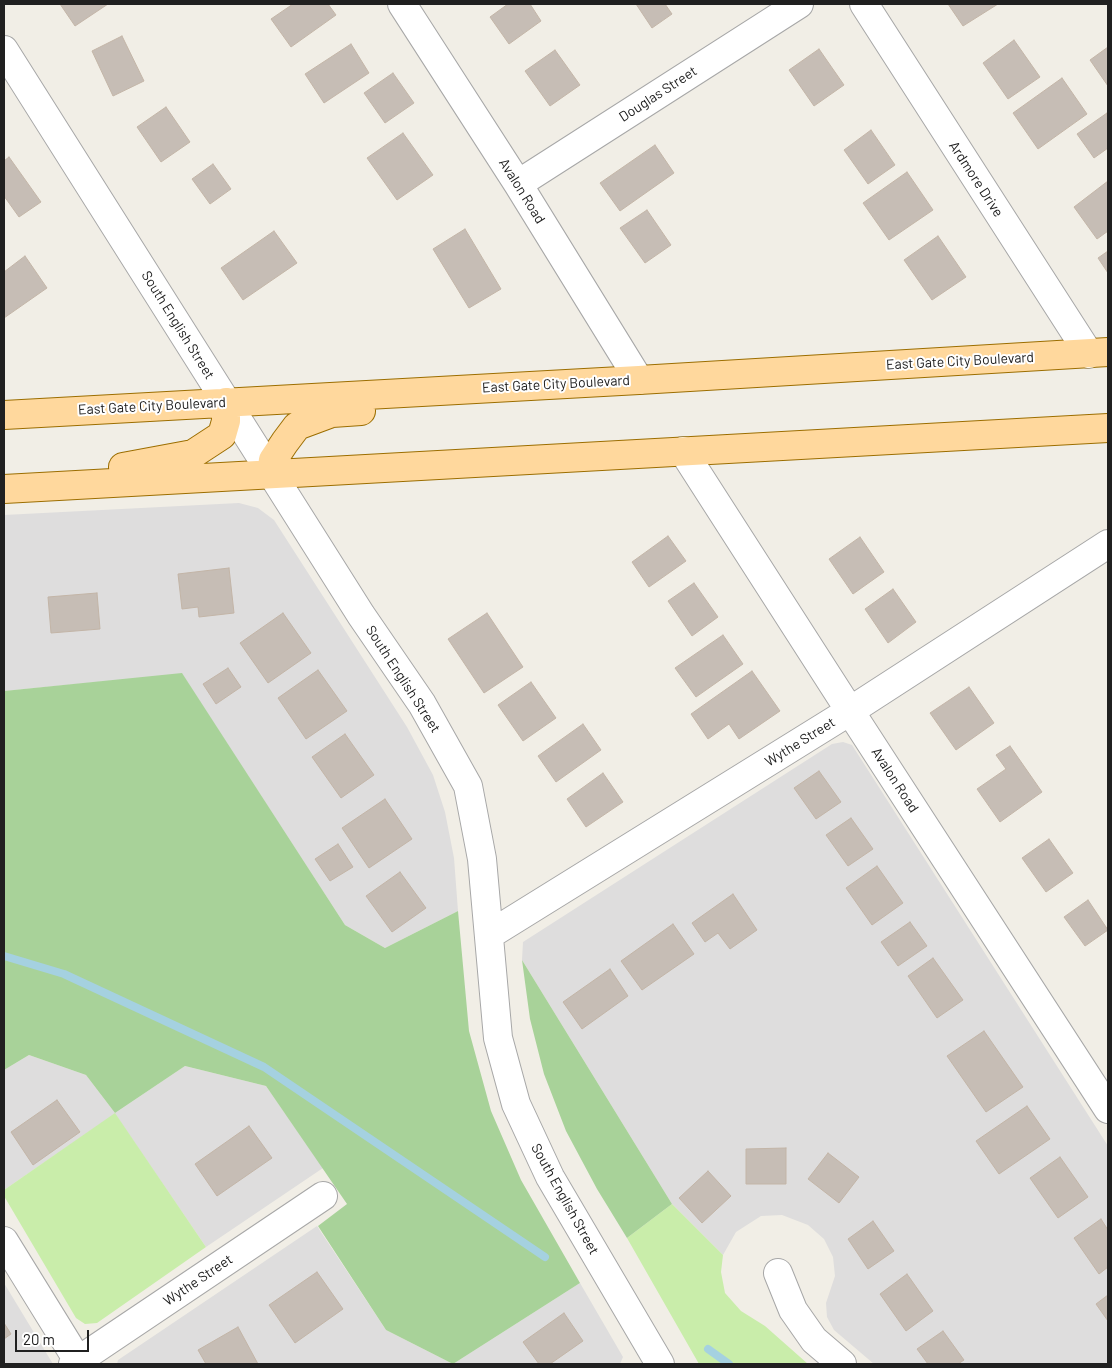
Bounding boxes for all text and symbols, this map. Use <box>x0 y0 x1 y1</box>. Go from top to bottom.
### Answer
street label: Douglas Street <box>616 63 700 125</box>
street label: Ardmore Drive <box>945 138 1007 220</box>
street label: Avalon Road <box>495 155 549 227</box>
street label: South English Street <box>138 268 218 382</box>
street label: East Gate City Boulevard <box>886 349 1034 373</box>
street label: East Gate City Boulevard <box>482 372 630 396</box>
street label: East Gate City Boulevard <box>78 394 226 418</box>
street label: South English Street <box>362 622 444 736</box>
street label: Wythe Street <box>762 714 838 770</box>
street label: Avalon Road <box>868 744 922 816</box>
street label: South English Street <box>528 1141 602 1257</box>
street label: Wythe Street <box>160 1251 236 1309</box>
scale bar <box>18 1320 91 1352</box>
text: 20 m <box>23 1330 55 1348</box>

